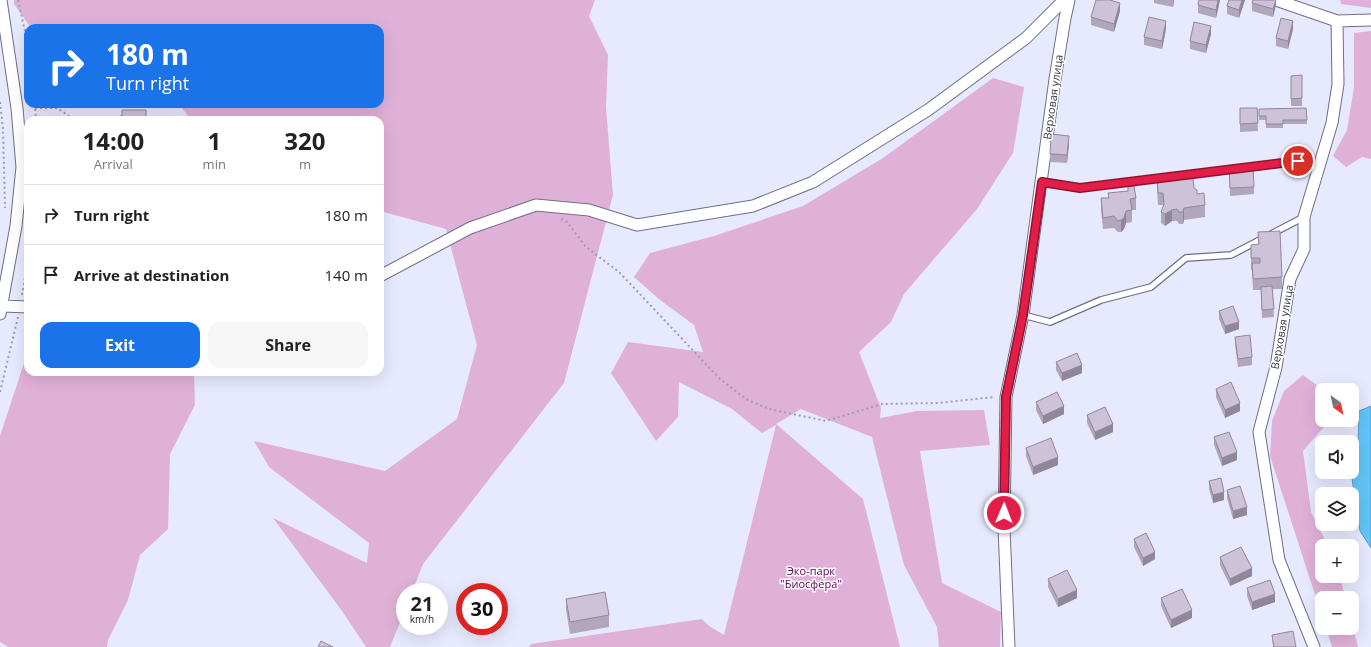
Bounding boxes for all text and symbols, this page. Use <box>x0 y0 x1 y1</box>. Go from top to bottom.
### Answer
text: 180 m <box>106 35 189 73</box>
icon: right <box>40 40 92 92</box>
street label: Верховая улица <box>1039 54 1066 140</box>
text: Turn right <box>106 71 189 95</box>
text: 14:00 <box>82 124 144 157</box>
text: 1 <box>207 124 221 157</box>
text: 320 <box>284 124 326 157</box>
pin <box>1281 144 1315 178</box>
icon: arrive <box>1287 150 1309 172</box>
text: Arrival <box>94 155 133 173</box>
text: min <box>203 155 226 173</box>
text: m <box>299 155 311 173</box>
icon: right <box>40 204 62 226</box>
text: Turn right <box>74 205 149 225</box>
text: 180 m <box>324 205 368 225</box>
icon: arrive <box>40 264 62 286</box>
text: Arrive at destination <box>74 265 229 285</box>
text: 140 m <box>324 265 368 285</box>
street label: Верховая улица <box>1267 283 1296 370</box>
button: Exit <box>40 322 200 368</box>
button: Share <box>208 322 368 368</box>
north arrow <box>1315 383 1359 427</box>
map controls <box>1315 383 1359 635</box>
button: sound <box>1315 435 1359 479</box>
button: layers <box>1315 487 1359 531</box>
position arrow <box>983 492 1025 534</box>
button: + <box>1315 539 1359 583</box>
park label: Эко-парк "Биосфера" <box>780 563 842 591</box>
speed limit sign: 30 <box>456 583 508 635</box>
text: 21 <box>411 590 433 617</box>
button: − <box>1315 591 1359 635</box>
text: km/h <box>410 612 434 626</box>

